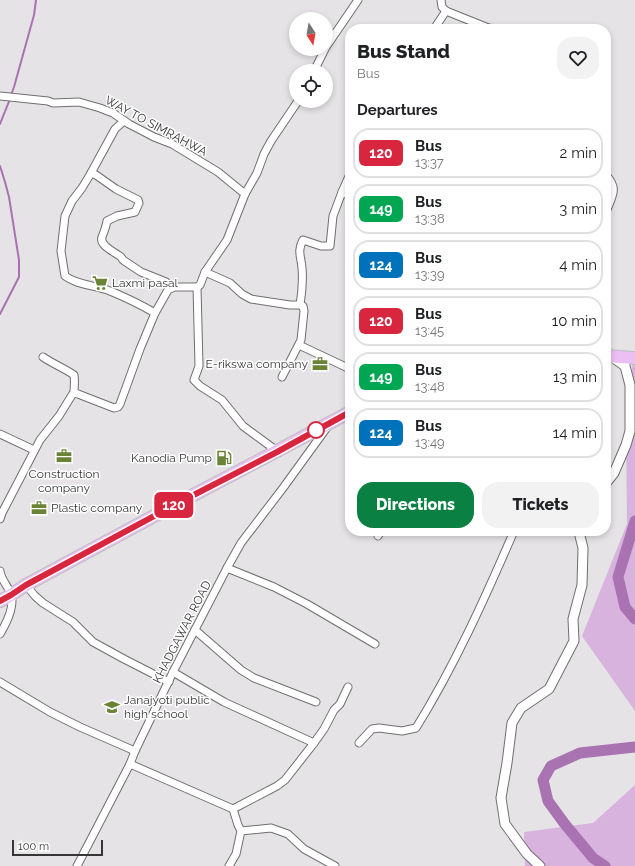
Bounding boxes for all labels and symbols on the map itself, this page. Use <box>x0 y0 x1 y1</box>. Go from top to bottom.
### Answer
north arrow <box>289 12 333 56</box>
street label: WAY TO SIMRAHWA <box>103 93 209 159</box>
supermarket icon: Laxmi pasal <box>91 274 109 292</box>
place label: Laxmi pasal <box>112 276 179 290</box>
office icon: E-rikswa company <box>311 355 329 373</box>
place label: E-rikswa company <box>206 357 308 371</box>
unlabelled marker <box>307 421 325 439</box>
office icon: Construction company <box>55 447 73 465</box>
fuel station icon: Kanodia Pump <box>215 449 233 467</box>
place label: Kanodia Pump <box>131 451 212 465</box>
place label: Construction company <box>29 467 99 495</box>
line badge: 120 <box>151 492 197 518</box>
office icon: Plastic company <box>30 499 48 517</box>
place label: Plastic company <box>51 501 143 515</box>
street label: KHADGAWAR ROAD <box>150 578 214 686</box>
place label: Janajyoti public high school <box>124 693 210 721</box>
school or university icon: Janajyoti public high school <box>103 698 121 716</box>
scale bar <box>12 838 103 857</box>

